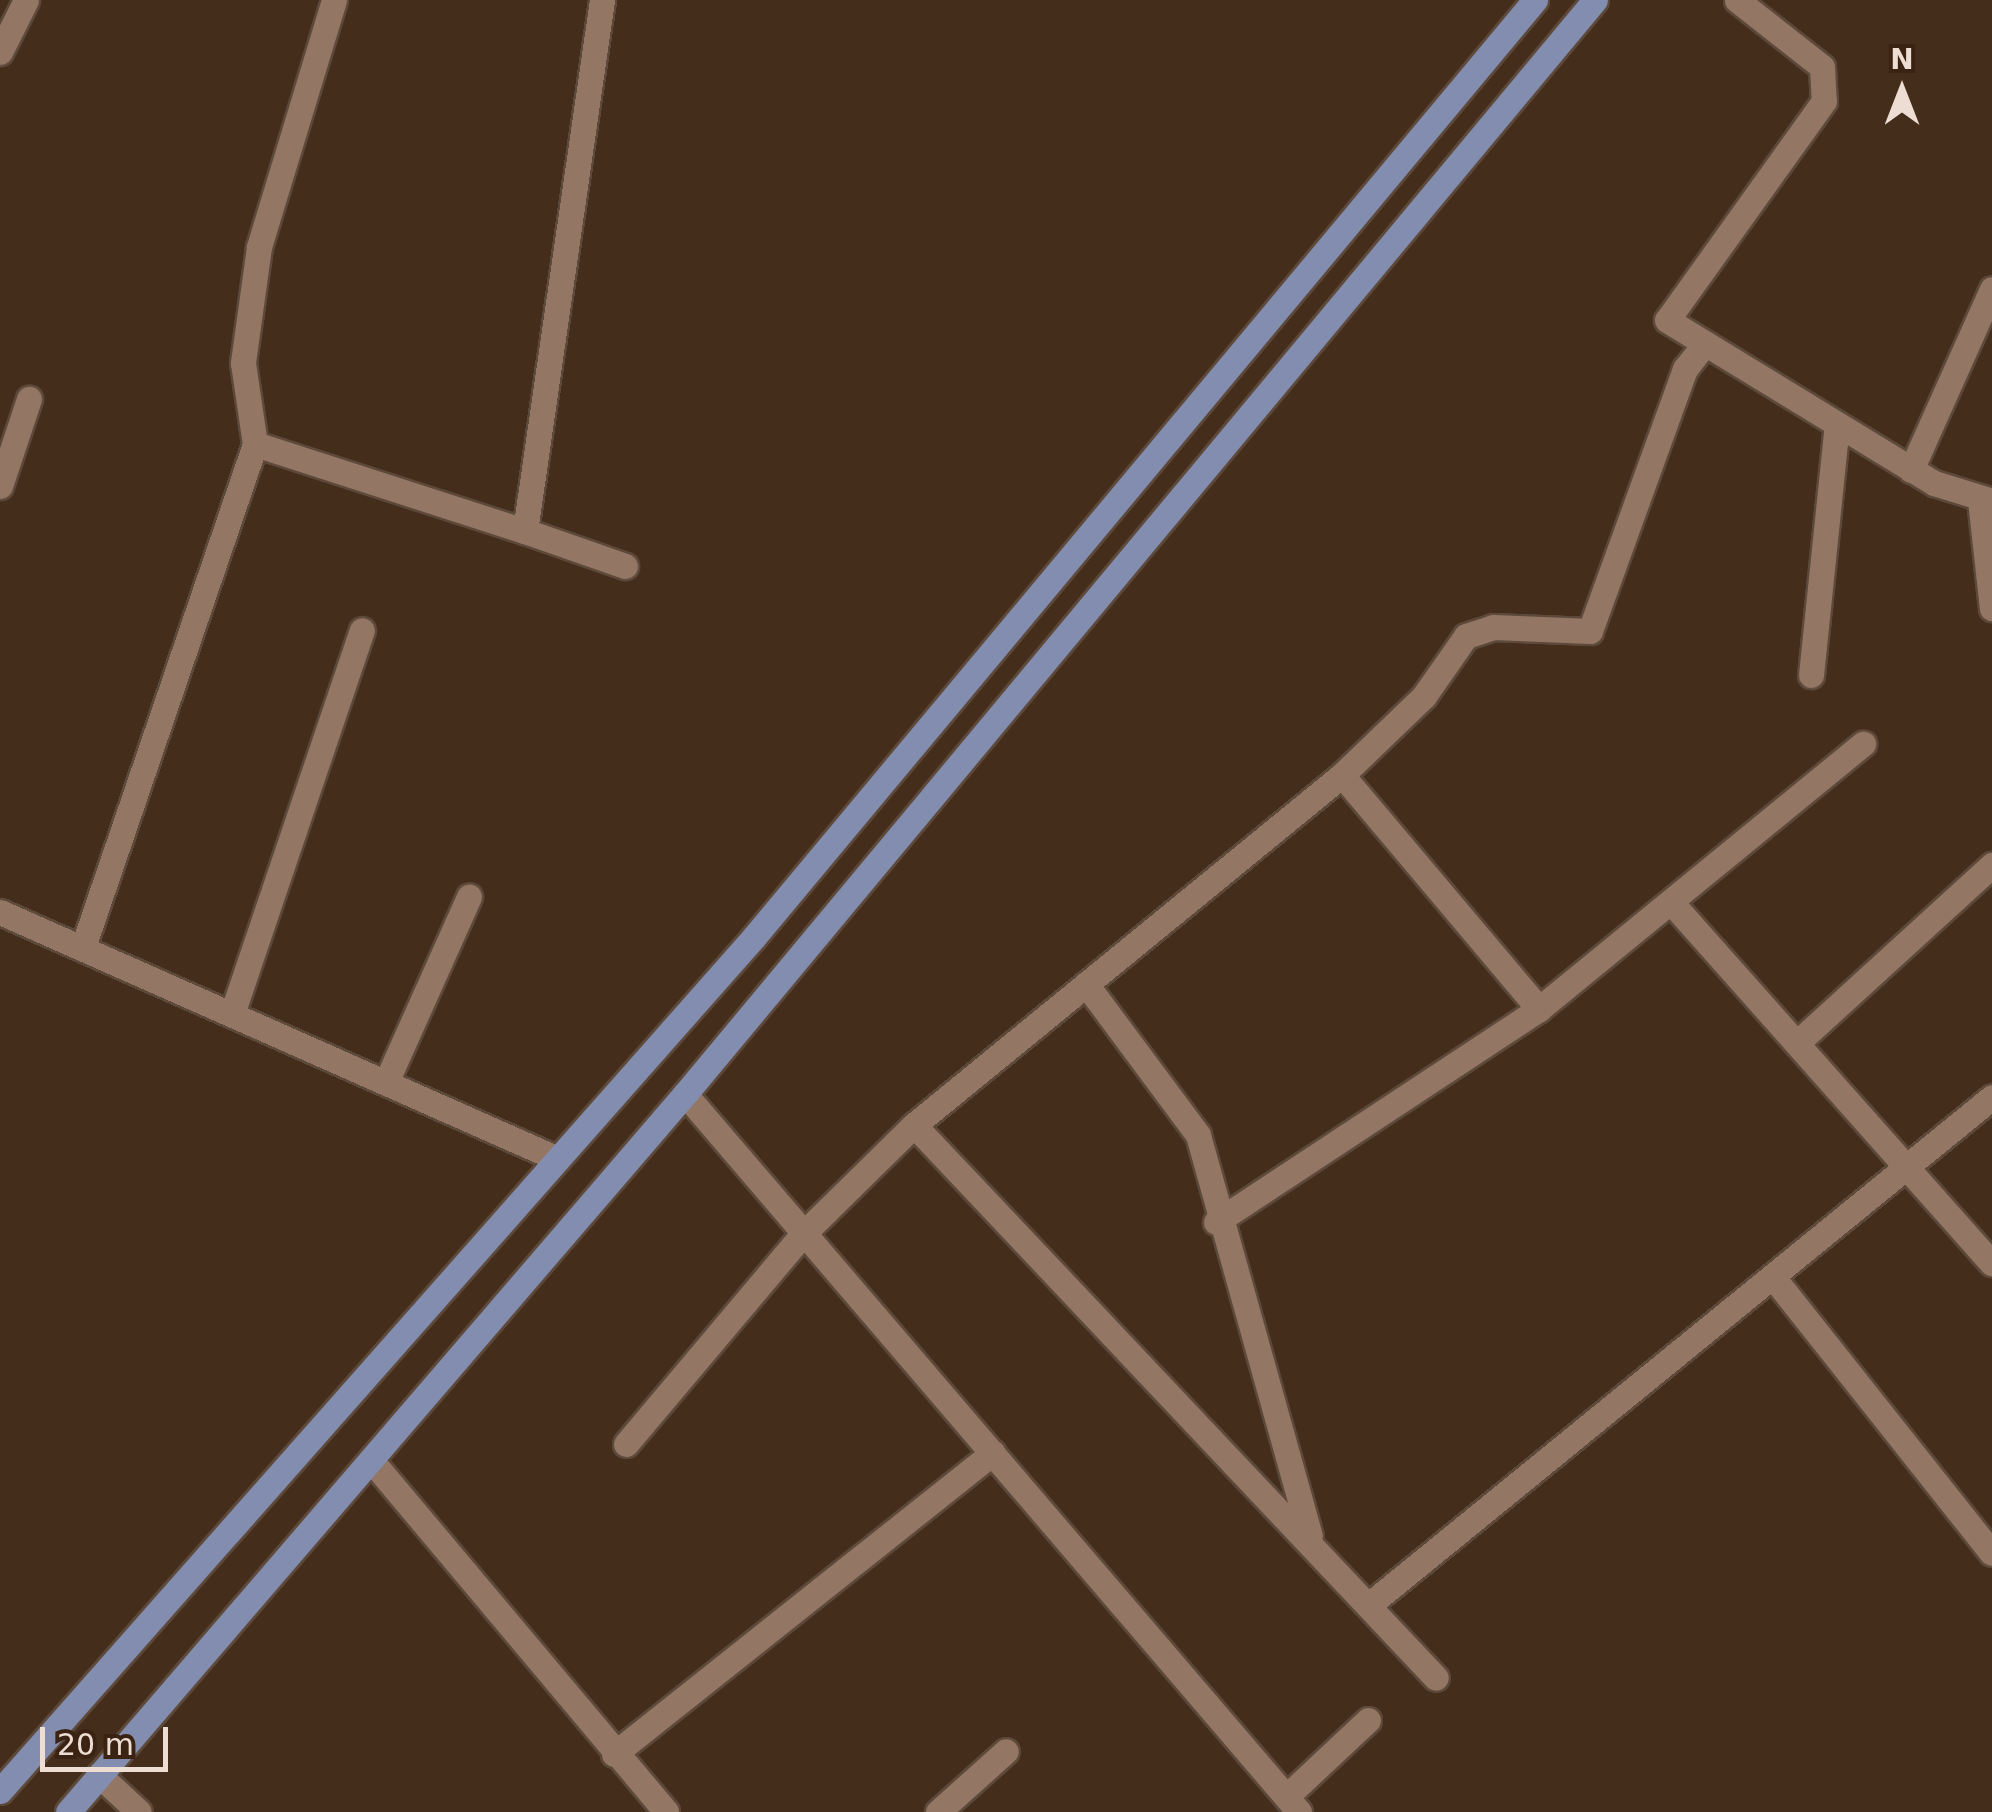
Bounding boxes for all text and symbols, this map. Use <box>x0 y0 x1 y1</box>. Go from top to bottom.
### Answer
north arrow <box>1852 40 1952 140</box>
text: N <box>1890 43 1914 76</box>
scale bar <box>45 1707 172 1769</box>
text: 20 m <box>57 1727 134 1762</box>

